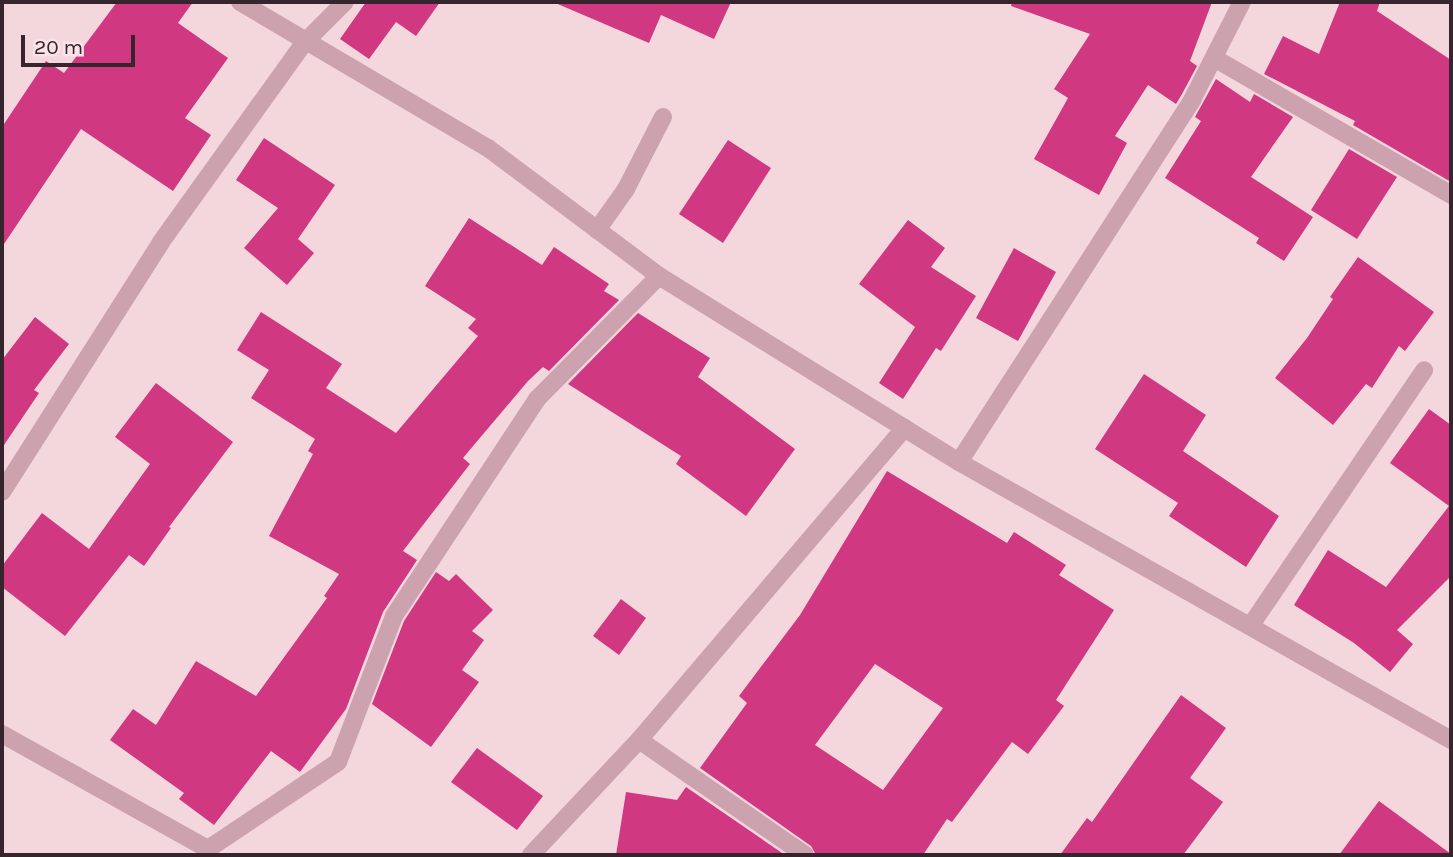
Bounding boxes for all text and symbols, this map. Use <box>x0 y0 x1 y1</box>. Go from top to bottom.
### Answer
scale bar <box>24 21 138 65</box>
text: 20 m <box>34 35 83 59</box>

